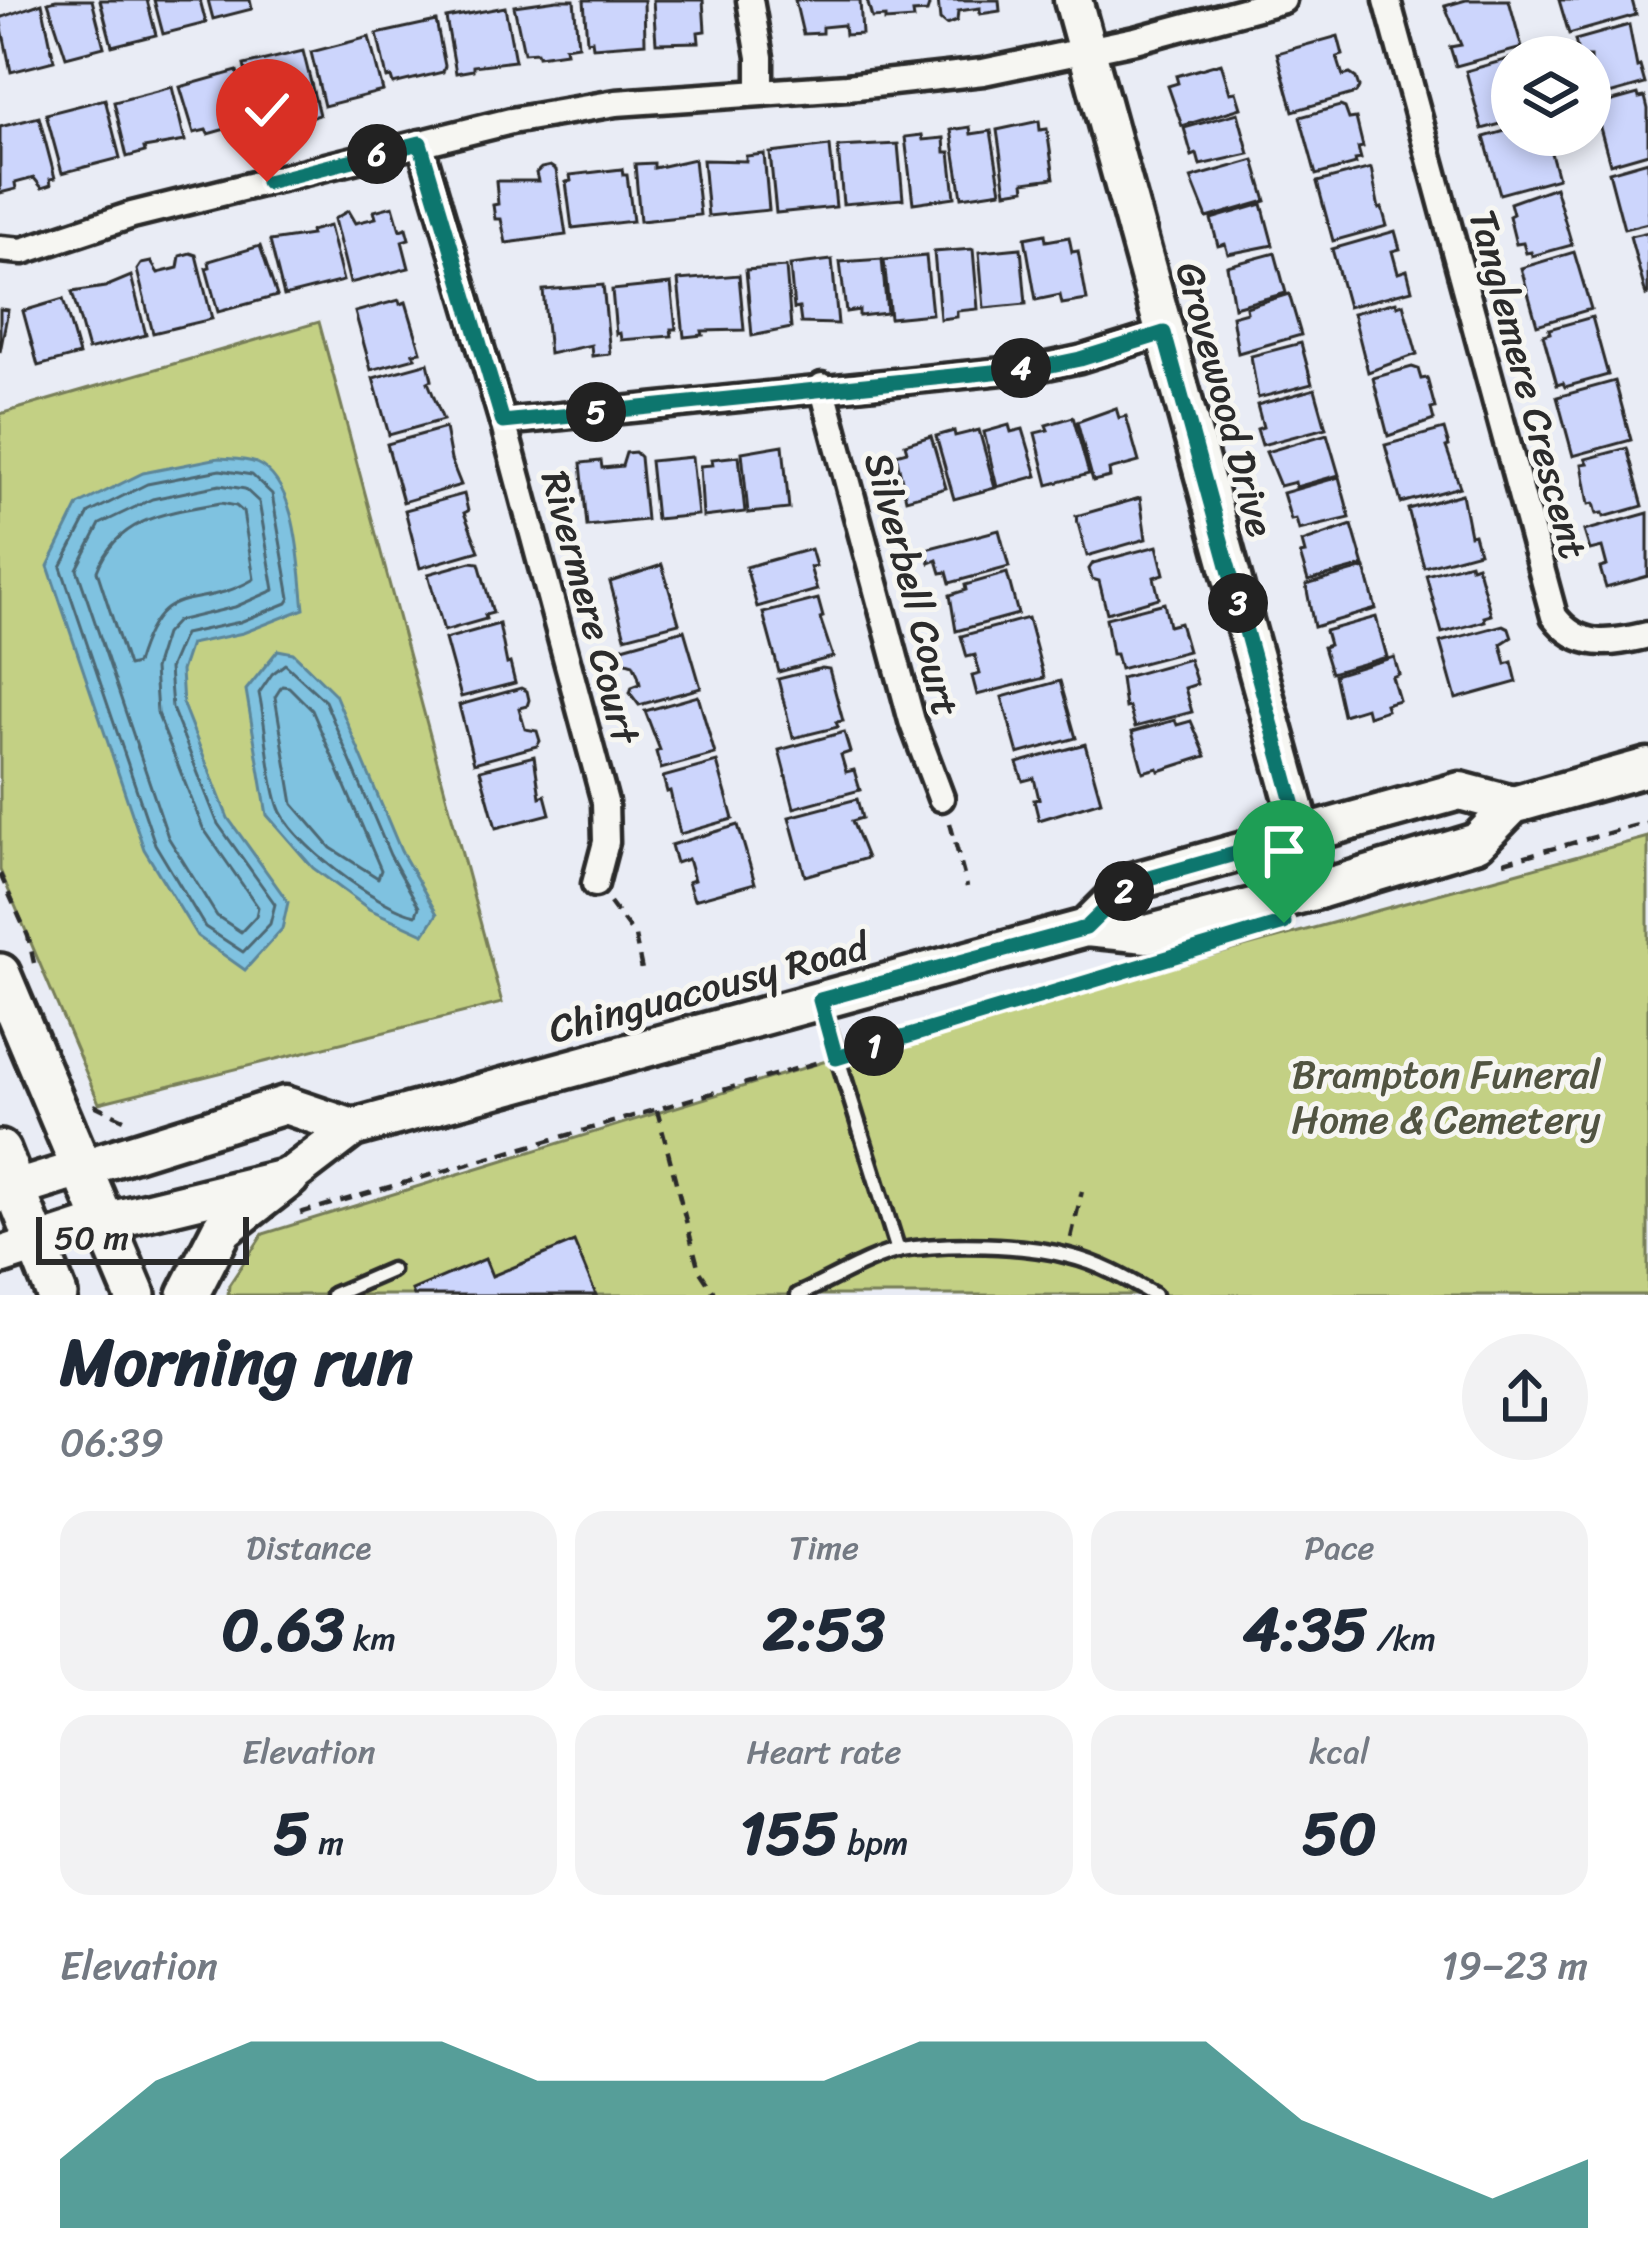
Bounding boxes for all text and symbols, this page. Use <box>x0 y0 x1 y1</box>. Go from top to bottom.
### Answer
map controls <box>1491 36 1611 156</box>
button: layers <box>1491 36 1611 156</box>
pin <box>216 59 318 182</box>
icon: check <box>234 77 300 143</box>
pin: 6 <box>347 124 407 184</box>
text: 6 <box>368 125 386 183</box>
street label: Tanglemere Crescent <box>1449 202 1608 567</box>
street label: Grovewood Drive <box>1156 254 1295 544</box>
pin: 4 <box>991 338 1051 398</box>
text: 4 <box>1011 339 1031 397</box>
pin: 5 <box>566 382 626 442</box>
text: 5 <box>586 383 606 441</box>
street label: Silverbell Court <box>844 444 981 724</box>
street label: Rivermere Court <box>521 463 660 753</box>
pin: 3 <box>1208 573 1268 633</box>
text: 3 <box>1229 574 1247 632</box>
pin <box>1233 800 1335 923</box>
icon: arrive <box>1251 818 1317 884</box>
pin: 2 <box>1094 861 1154 921</box>
text: 2 <box>1114 862 1134 920</box>
street label: Chinguacousy Road <box>541 911 878 1063</box>
pin: 1 <box>844 1016 904 1076</box>
text: 1 <box>867 1017 881 1075</box>
park label: Brampton Funeral Home & Cemetery <box>1292 1040 1601 1154</box>
text: 50 m <box>54 1209 129 1267</box>
scale bar <box>36 1211 249 1264</box>
text: Morning run <box>60 1304 413 1421</box>
button: share <box>1462 1334 1588 1460</box>
text: 06:39 <box>60 1408 164 1477</box>
text: Distance <box>246 1519 371 1577</box>
text: Time <box>789 1519 859 1577</box>
text: Pace <box>1304 1519 1374 1577</box>
text: 0.63 <box>221 1577 344 1683</box>
text: 2:53 <box>763 1577 885 1683</box>
text: 4:35 <box>1243 1577 1368 1683</box>
text: km <box>344 1610 396 1668</box>
text: /km <box>1368 1610 1436 1668</box>
text: Elevation <box>242 1723 375 1781</box>
text: Heart rate <box>747 1723 901 1781</box>
text: kcal <box>1309 1723 1369 1781</box>
text: 5 <box>273 1781 310 1887</box>
text: 155 <box>740 1781 839 1887</box>
text: 50 <box>1302 1781 1377 1887</box>
text: m <box>310 1814 344 1872</box>
text: bpm <box>839 1814 908 1872</box>
text: Elevation <box>60 1931 218 2000</box>
text: 19–23 m <box>1441 1931 1588 2000</box>

